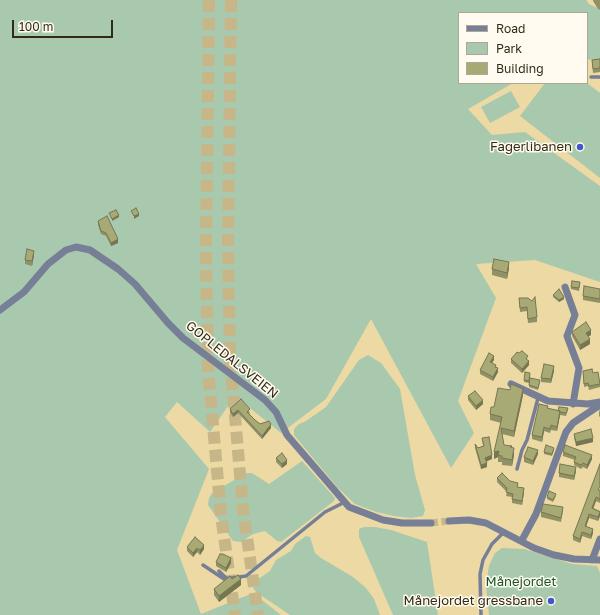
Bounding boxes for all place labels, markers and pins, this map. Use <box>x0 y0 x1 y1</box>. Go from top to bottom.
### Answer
place label: Fagerlibanen <box>490 139 572 155</box>
marker: Fagerlibanen <box>575 142 585 152</box>
place label: Månejordet gressbane <box>404 593 543 609</box>
marker: Månejordet gressbane <box>546 596 556 606</box>

